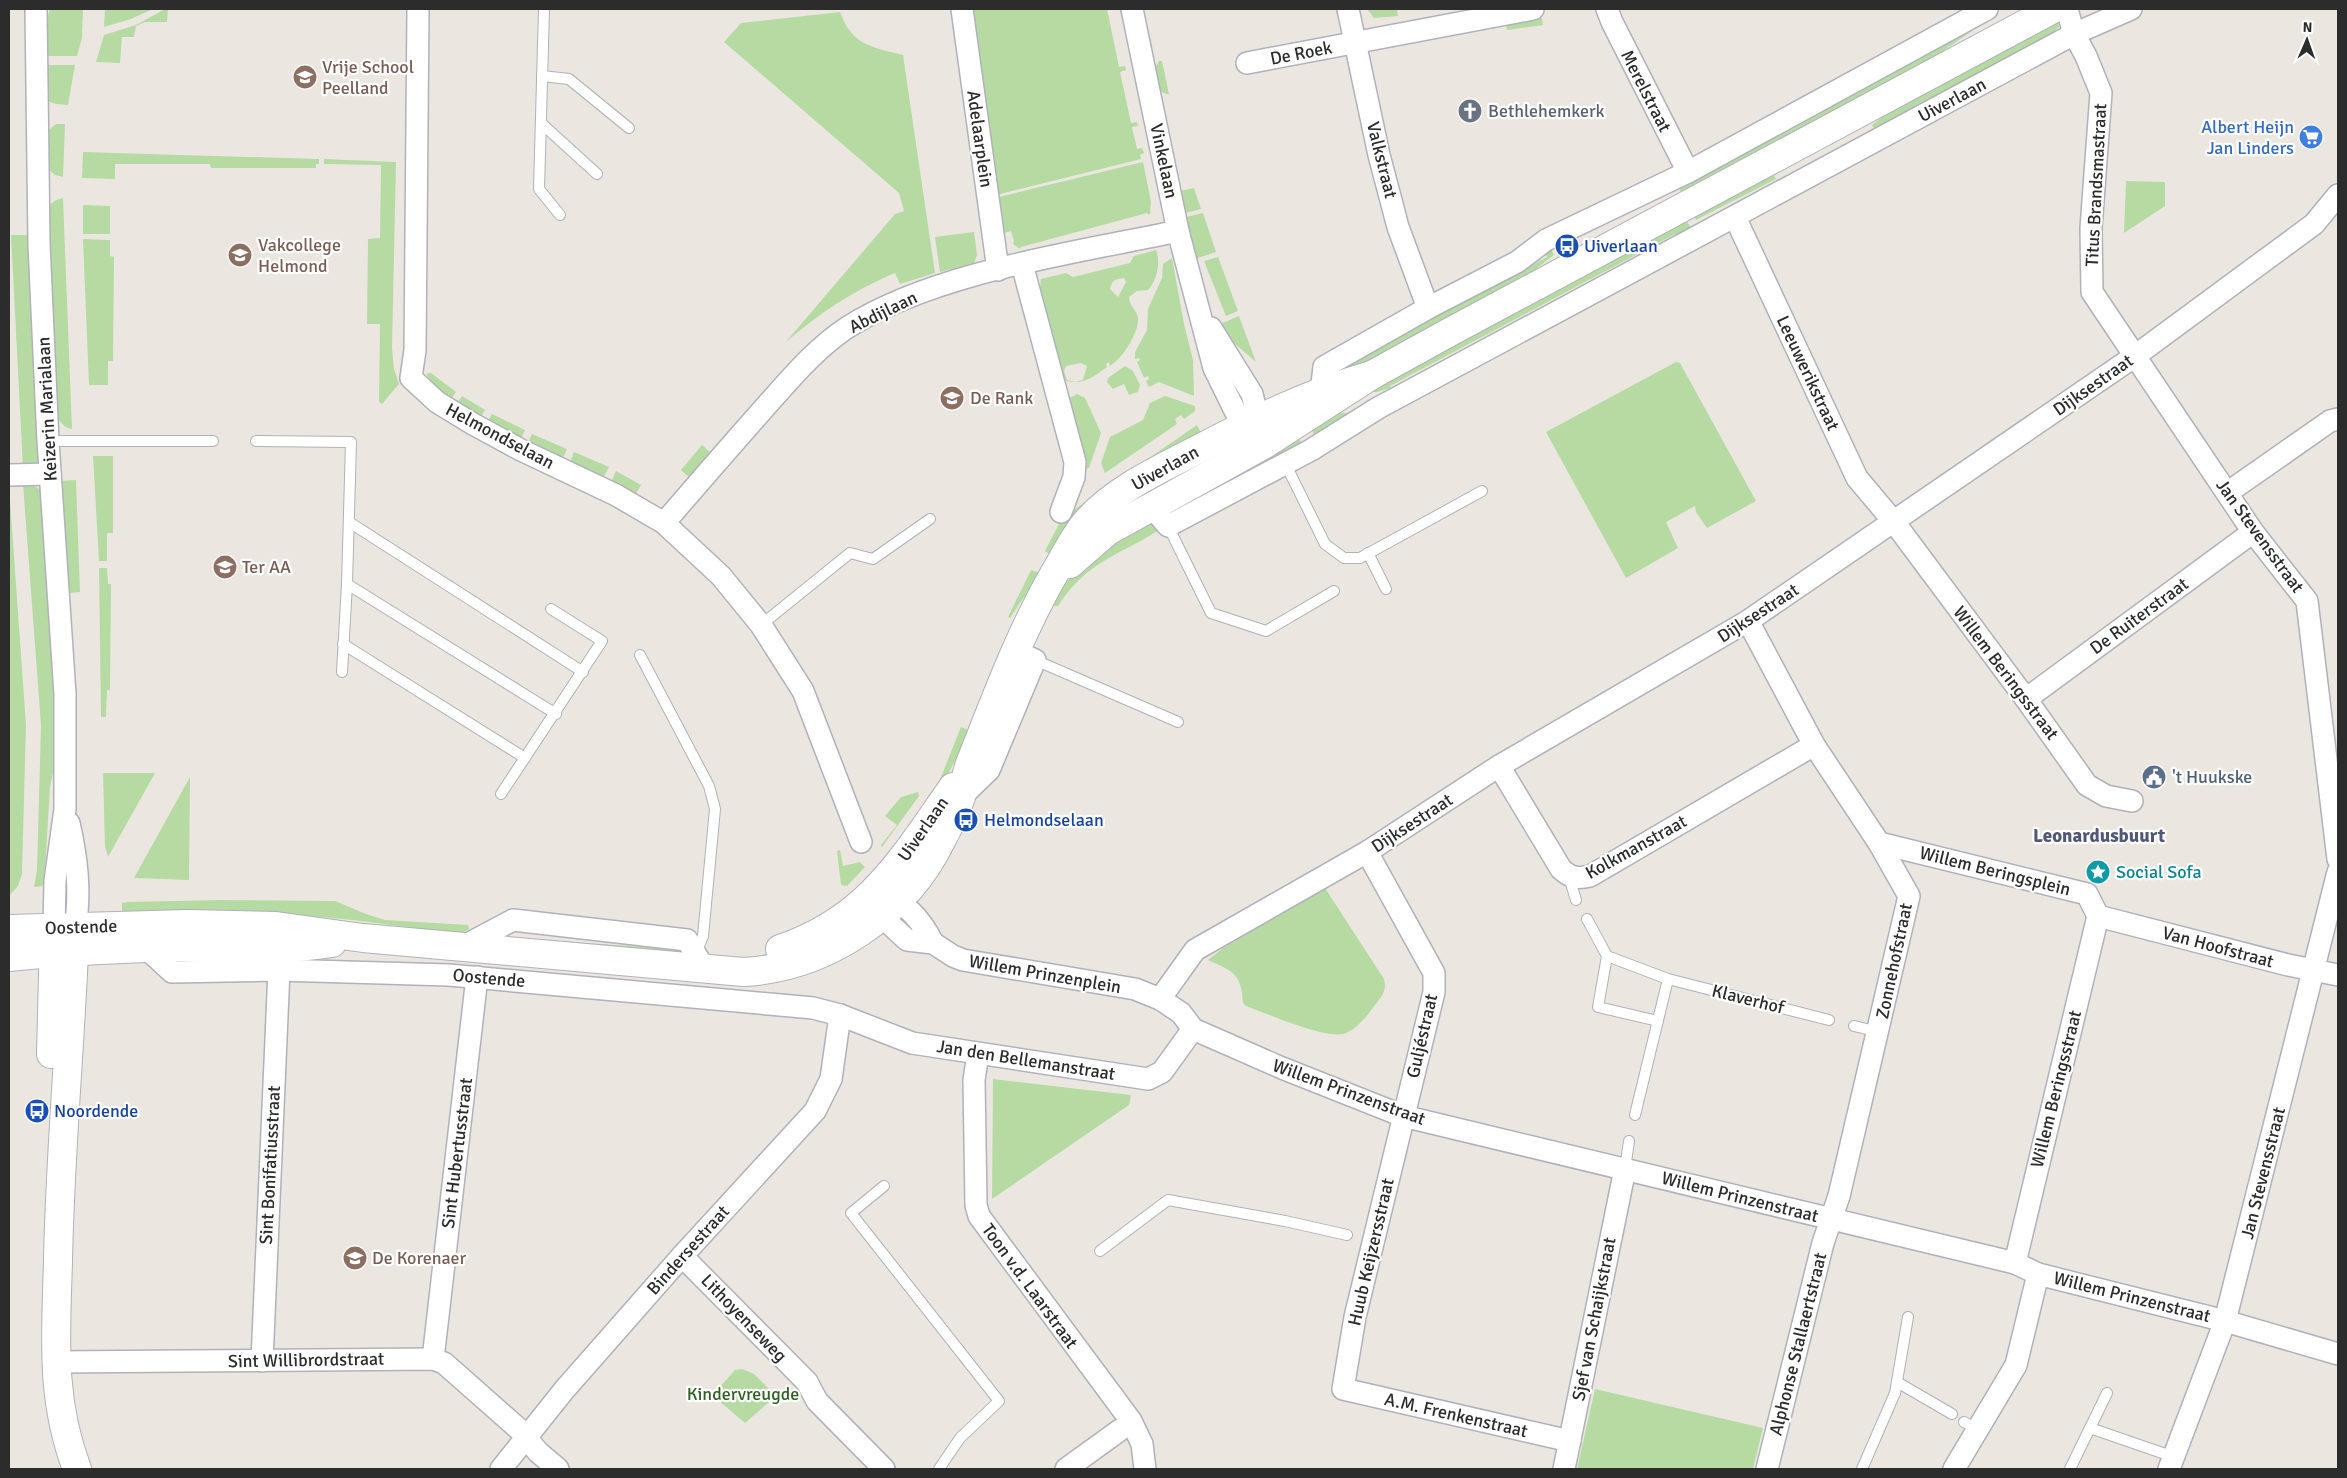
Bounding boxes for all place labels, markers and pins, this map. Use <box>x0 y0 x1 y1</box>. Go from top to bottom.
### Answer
place label: Vrije School Peelland <box>322 56 414 99</box>
school or university icon: Vrije School Peelland <box>292 64 318 90</box>
church icon: Bethlehemkerk <box>1457 98 1483 124</box>
place label: Bethlehemkerk <box>1488 100 1605 122</box>
place label: Albert Heijn Jan Linders <box>2201 116 2294 159</box>
supermarket icon: Albert Heijn Jan Linders <box>2298 124 2324 150</box>
bus stop icon: Uiverlaan <box>1554 233 1580 259</box>
place label: Vakcollege Helmond <box>258 234 341 277</box>
place label: Uiverlaan <box>1584 235 1658 257</box>
school or university icon: Vakcollege Helmond <box>227 242 253 268</box>
school or university icon: De Rank <box>939 385 965 411</box>
place label: De Rank <box>970 387 1033 409</box>
school or university icon: Ter AA <box>212 554 238 580</box>
place label: Ter AA <box>242 556 291 578</box>
public building icon: 't Huukske <box>2141 764 2167 790</box>
place label: 't Huukske <box>2172 766 2252 788</box>
bus stop icon: Helmondselaan <box>953 807 979 833</box>
place label: Helmondselaan <box>984 809 1104 831</box>
place icon: Social Sofa <box>2085 859 2111 885</box>
place label: Social Sofa <box>2116 861 2202 883</box>
bus stop icon: Noordende <box>24 1098 50 1124</box>
place label: Noordende <box>54 1100 138 1122</box>
school or university icon: De Korenaer <box>342 1245 368 1271</box>
place label: De Korenaer <box>372 1247 467 1269</box>

